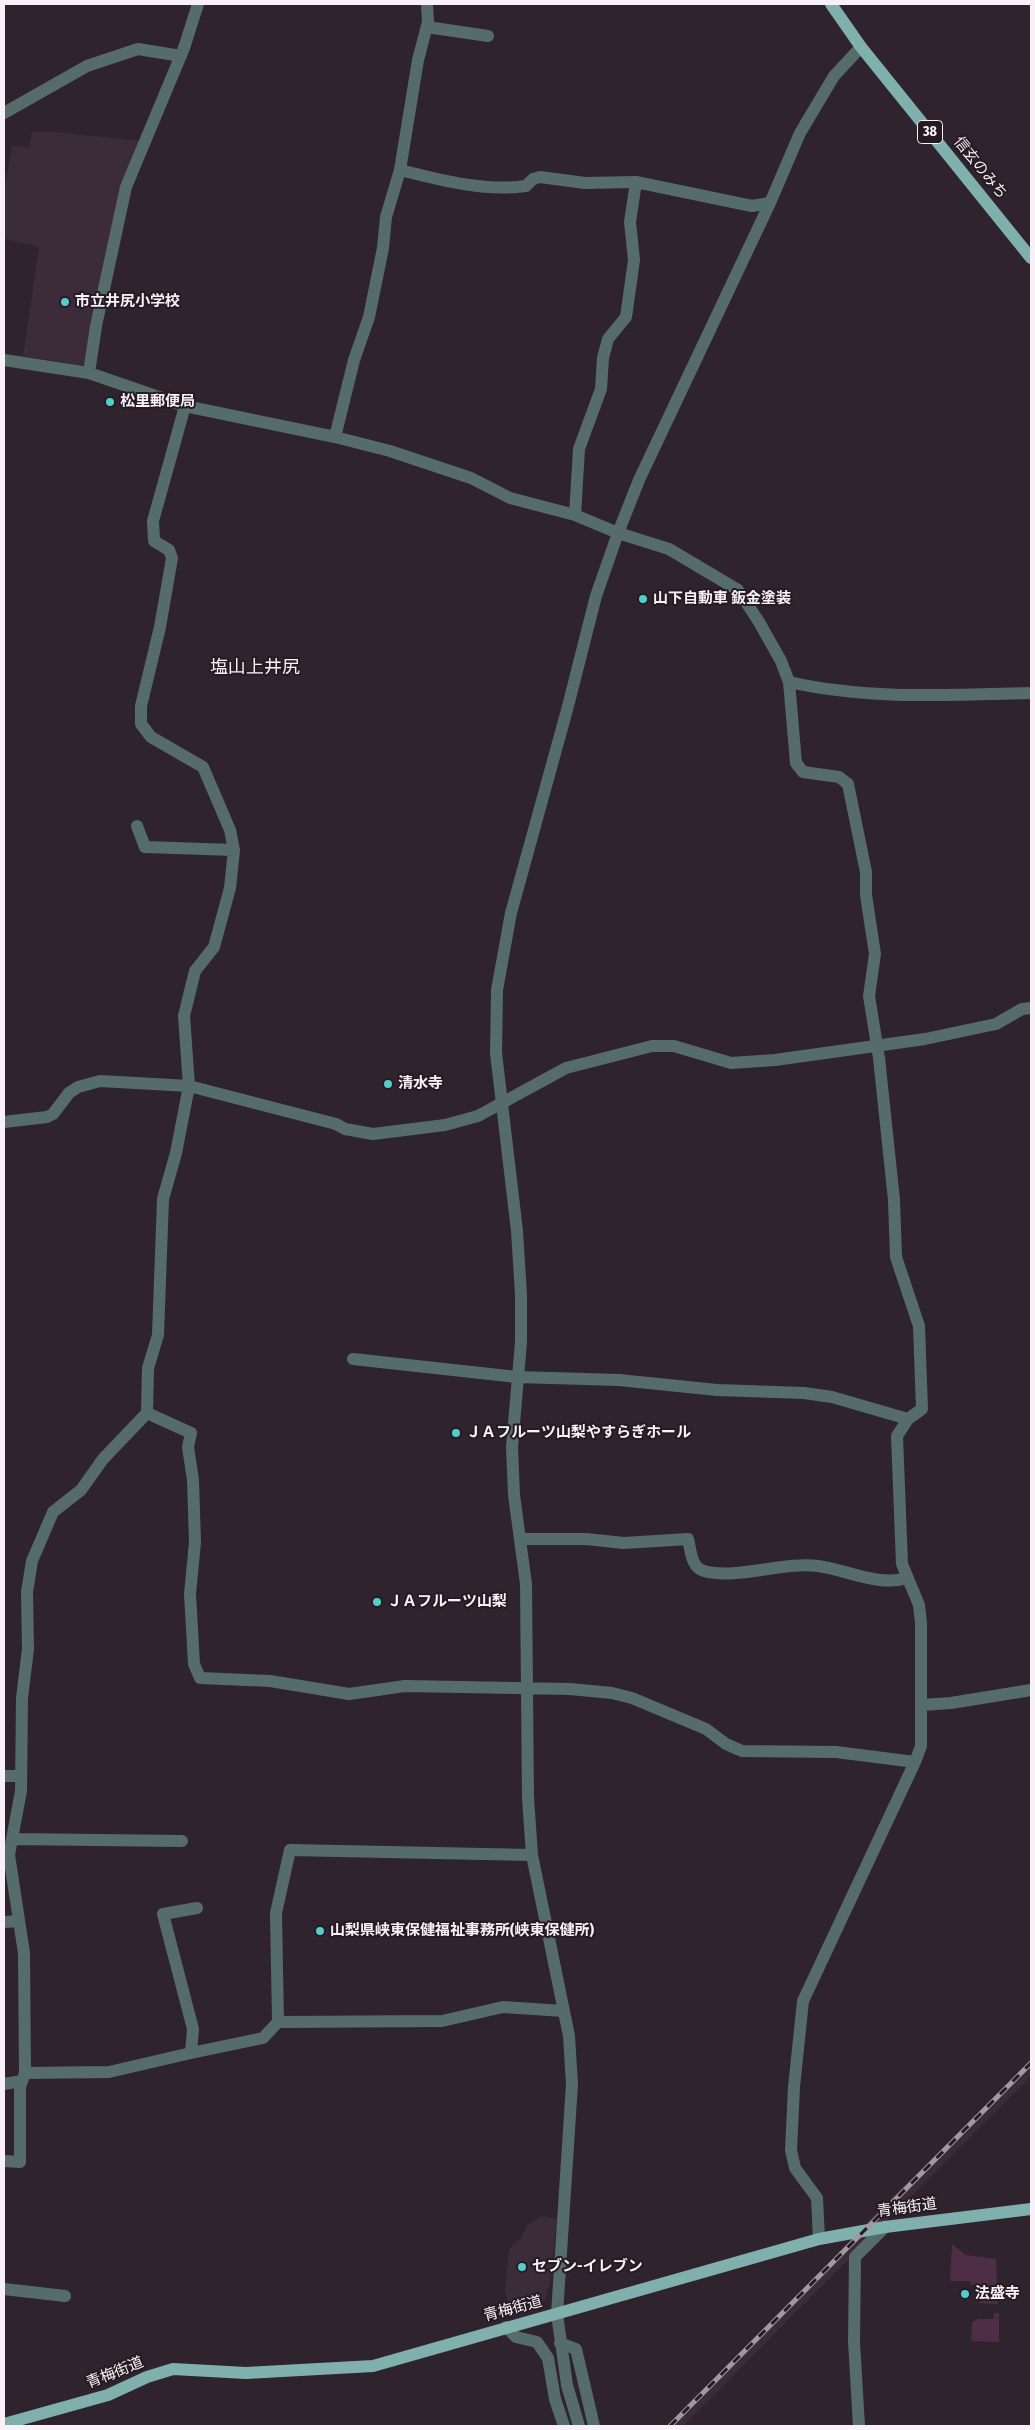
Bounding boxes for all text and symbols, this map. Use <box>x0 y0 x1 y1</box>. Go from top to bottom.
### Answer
road number: 38 <box>918 120 942 144</box>
street label: 信玄のみち <box>949 133 1011 203</box>
place label: 市立井尻小学校 <box>75 293 180 311</box>
marker: 市立井尻小学校 <box>59 296 71 308</box>
place label: 松里郵便局 <box>120 393 195 411</box>
marker: 松里郵便局 <box>104 396 116 408</box>
place label: 山下自動車 鈑金塗装 <box>653 590 791 608</box>
marker: 山下自動車 鈑金塗装 <box>637 593 649 605</box>
district label: 塩山上井尻 <box>210 657 300 679</box>
place label: 清水寺 <box>398 1075 443 1093</box>
marker: 清水寺 <box>382 1078 394 1090</box>
place label: ＪＡフルーツ山梨やすらぎホール <box>466 1424 691 1442</box>
marker: ＪＡフルーツ山梨やすらぎホール <box>450 1427 462 1439</box>
place label: ＪＡフルーツ山梨 <box>387 1593 507 1611</box>
marker: ＪＡフルーツ山梨 <box>371 1596 383 1608</box>
place label: 山梨県峡東保健福祉事務所(峡東保健所) <box>330 1922 594 1940</box>
marker: 山梨県峡東保健福祉事務所(峡東保健所) <box>314 1925 326 1937</box>
street label: 青梅街道 <box>876 2195 938 2221</box>
place label: セブン-イレブン <box>532 2258 643 2276</box>
marker: セブン-イレブン <box>516 2261 528 2273</box>
place label: 法盛寺 <box>975 2285 1020 2303</box>
marker: 法盛寺 <box>959 2288 971 2300</box>
street label: 青梅街道 <box>482 2293 544 2325</box>
street label: 青梅街道 <box>84 2353 146 2393</box>

